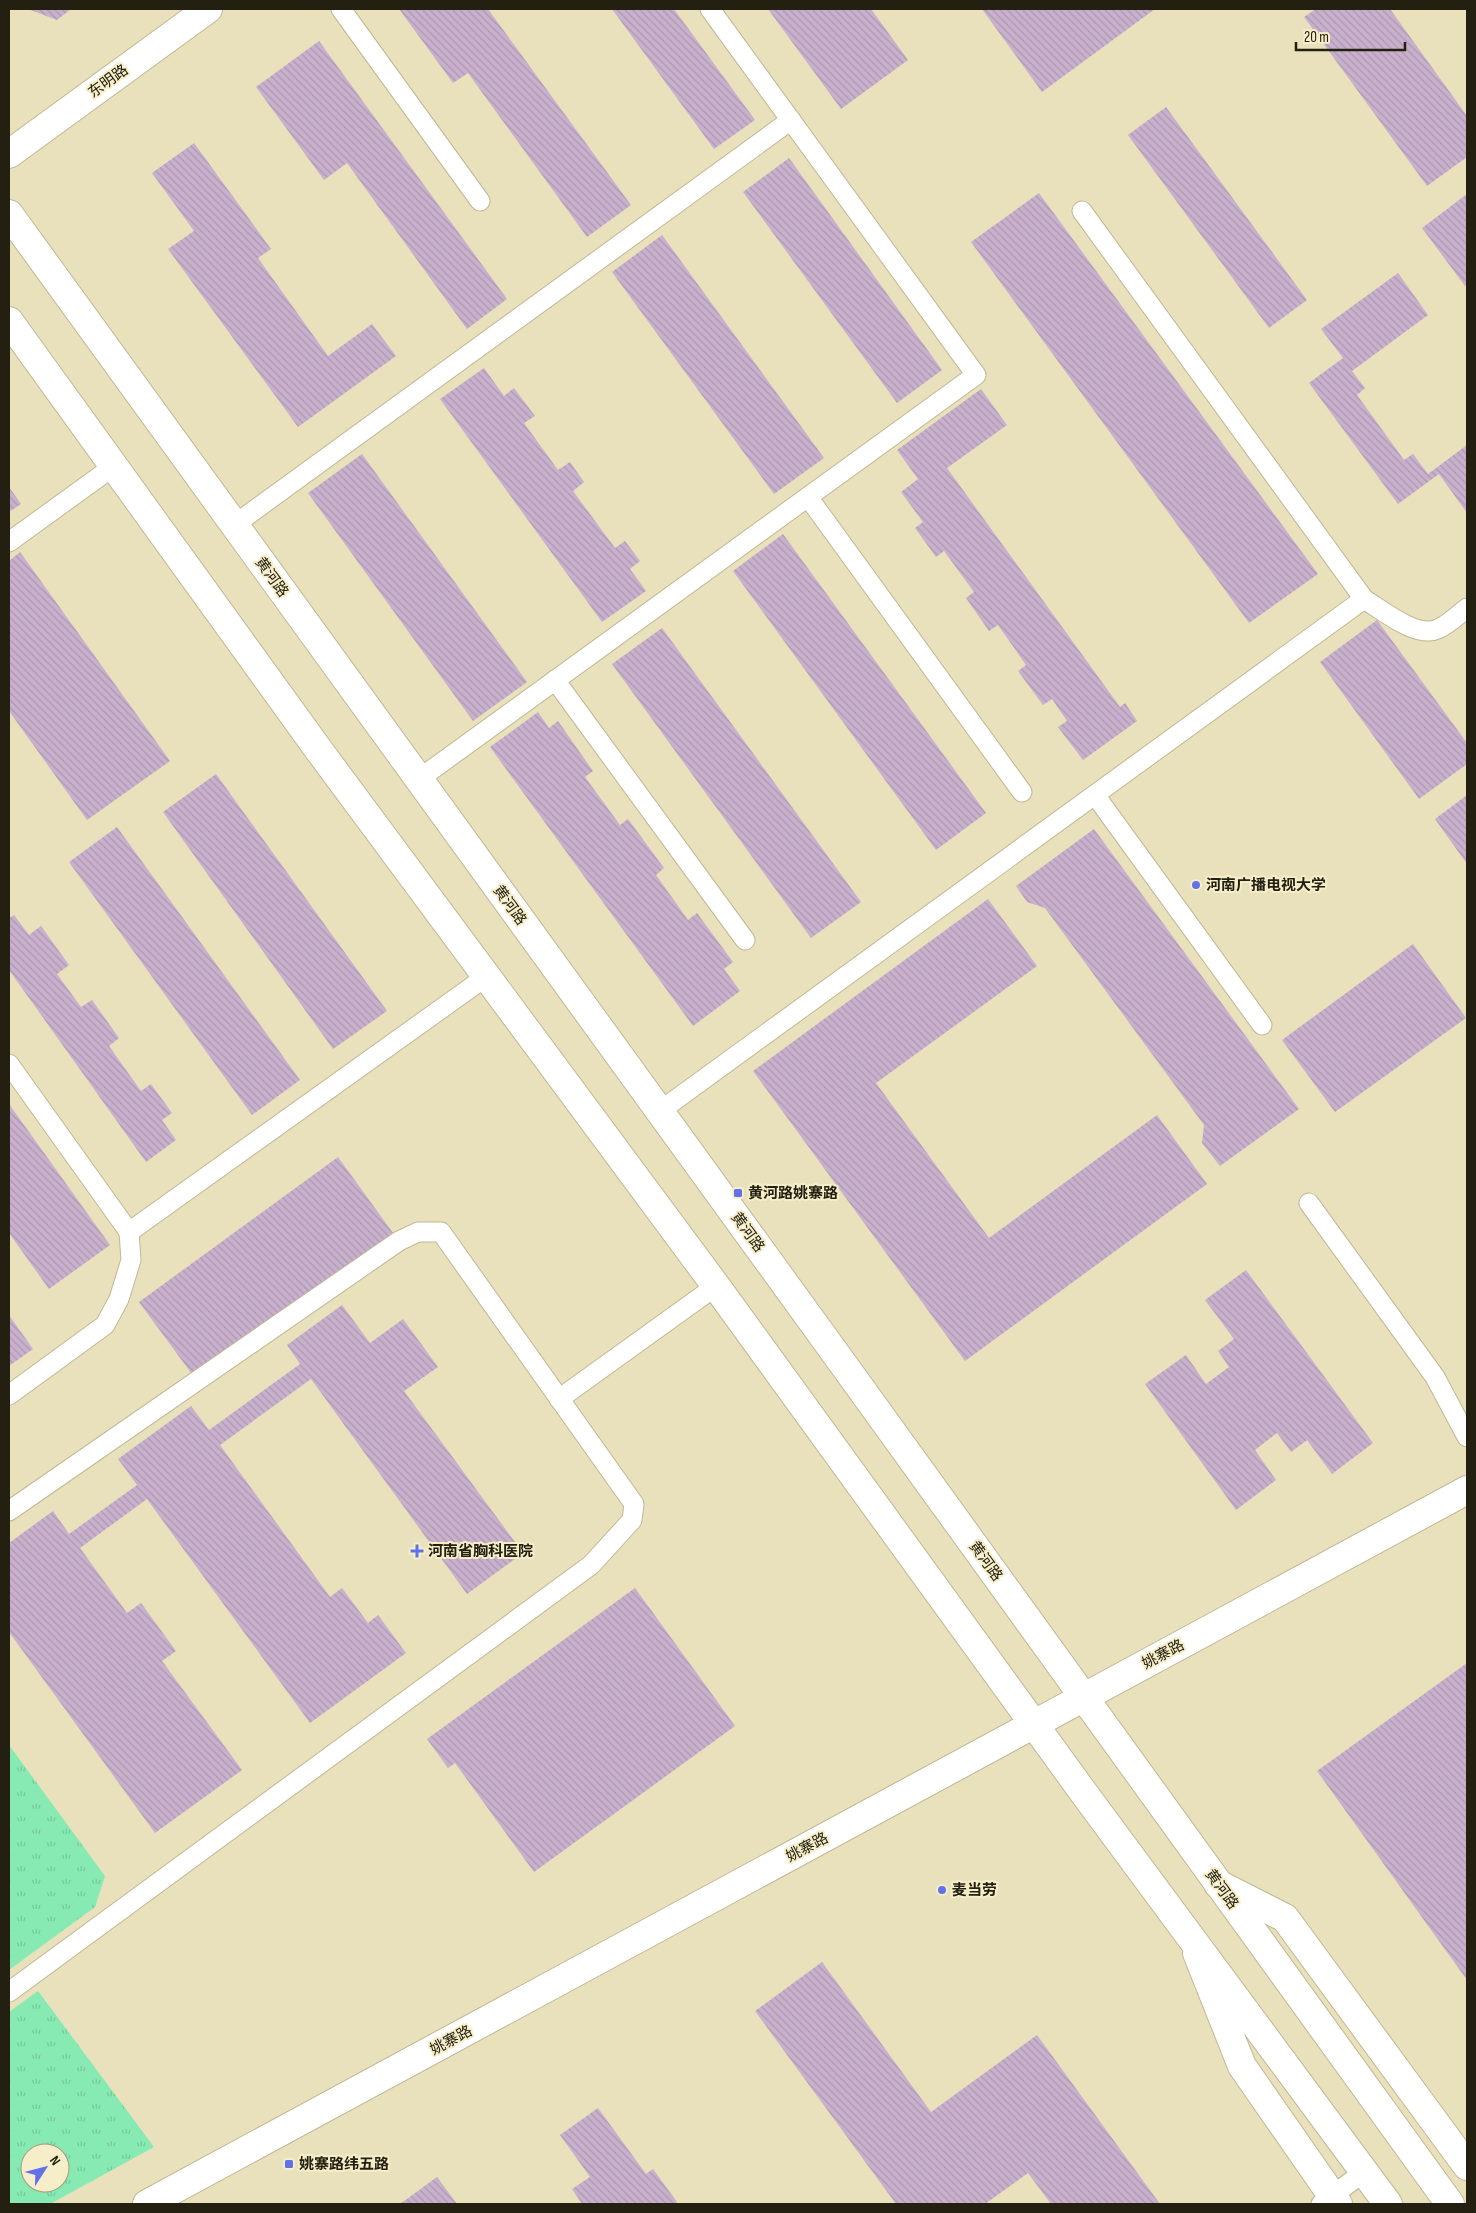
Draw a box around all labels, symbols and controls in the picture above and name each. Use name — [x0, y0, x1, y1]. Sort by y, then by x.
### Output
scale bar — [1296, 20, 1405, 52]
text: 20 m — [1304, 28, 1329, 47]
street label: 东明路 — [85, 60, 132, 102]
street label: 黄河路 — [251, 554, 293, 601]
place label: 河南广播电视大学 — [1206, 876, 1326, 895]
marker: 河南广播电视大学 — [1190, 879, 1202, 891]
street label: 黄河路 — [489, 882, 531, 929]
place label: 黄河路姚寨路 — [748, 1184, 838, 1203]
marker: 黄河路姚寨路 — [732, 1187, 744, 1199]
street label: 黄河路 — [727, 1209, 769, 1256]
street label: 黄河路 — [965, 1538, 1007, 1585]
place label: 河南省胸科医院 — [428, 1542, 533, 1561]
marker: 河南省胸科医院 — [410, 1544, 424, 1558]
street label: 姚寨路 — [1139, 1635, 1188, 1673]
street label: 姚寨路 — [783, 1828, 832, 1866]
street label: 黄河路 — [1201, 1866, 1243, 1913]
place label: 麦当劳 — [952, 1881, 997, 1900]
marker: 麦当劳 — [936, 1884, 948, 1896]
street label: 姚寨路 — [427, 2021, 476, 2059]
north arrow — [20, 2143, 70, 2193]
text: N — [46, 2153, 64, 2169]
place label: 姚寨路纬五路 — [299, 2155, 389, 2174]
marker: 姚寨路纬五路 — [283, 2158, 295, 2170]

